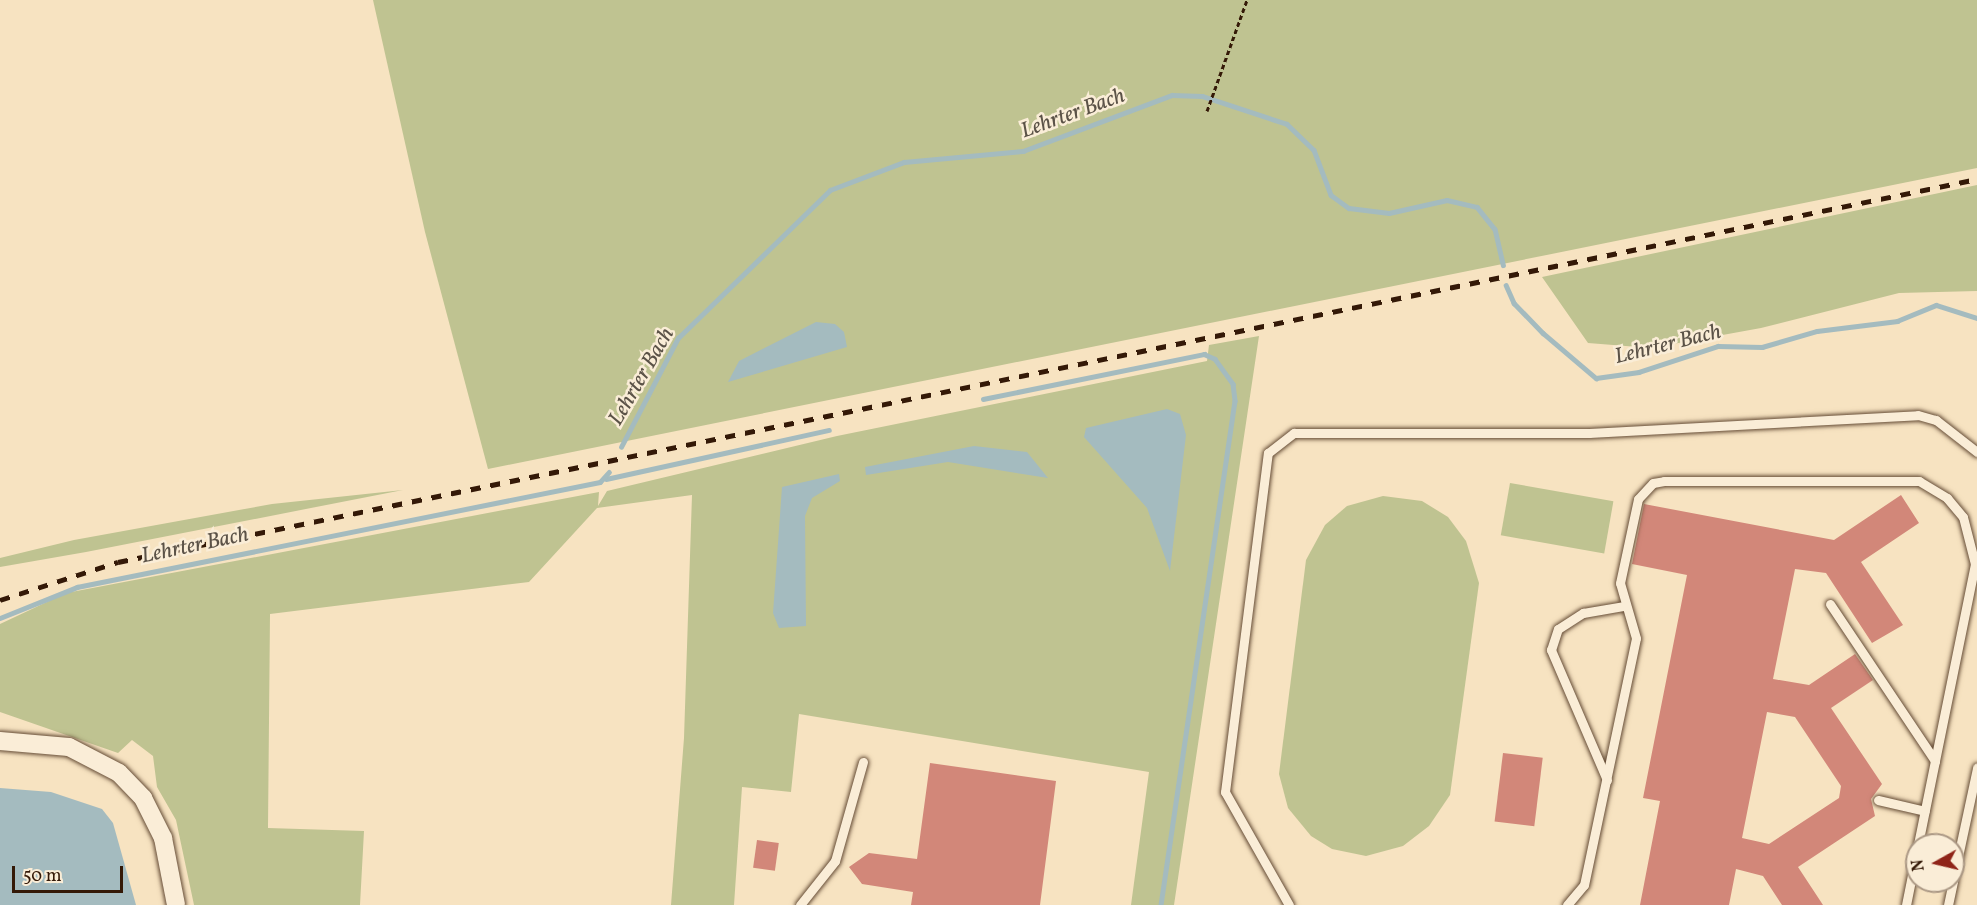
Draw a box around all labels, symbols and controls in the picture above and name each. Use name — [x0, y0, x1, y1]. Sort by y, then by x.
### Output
water label: Lehrter Bach — [1017, 83, 1129, 145]
water label: Lehrter Bach — [1612, 319, 1724, 371]
water label: Lehrter Bach — [603, 323, 681, 431]
water label: Lehrter Bach — [139, 522, 251, 570]
north arrow — [1905, 833, 1965, 893]
scale bar — [15, 854, 126, 892]
text: N — [1907, 858, 1931, 873]
text: 50 m — [23, 864, 62, 889]

